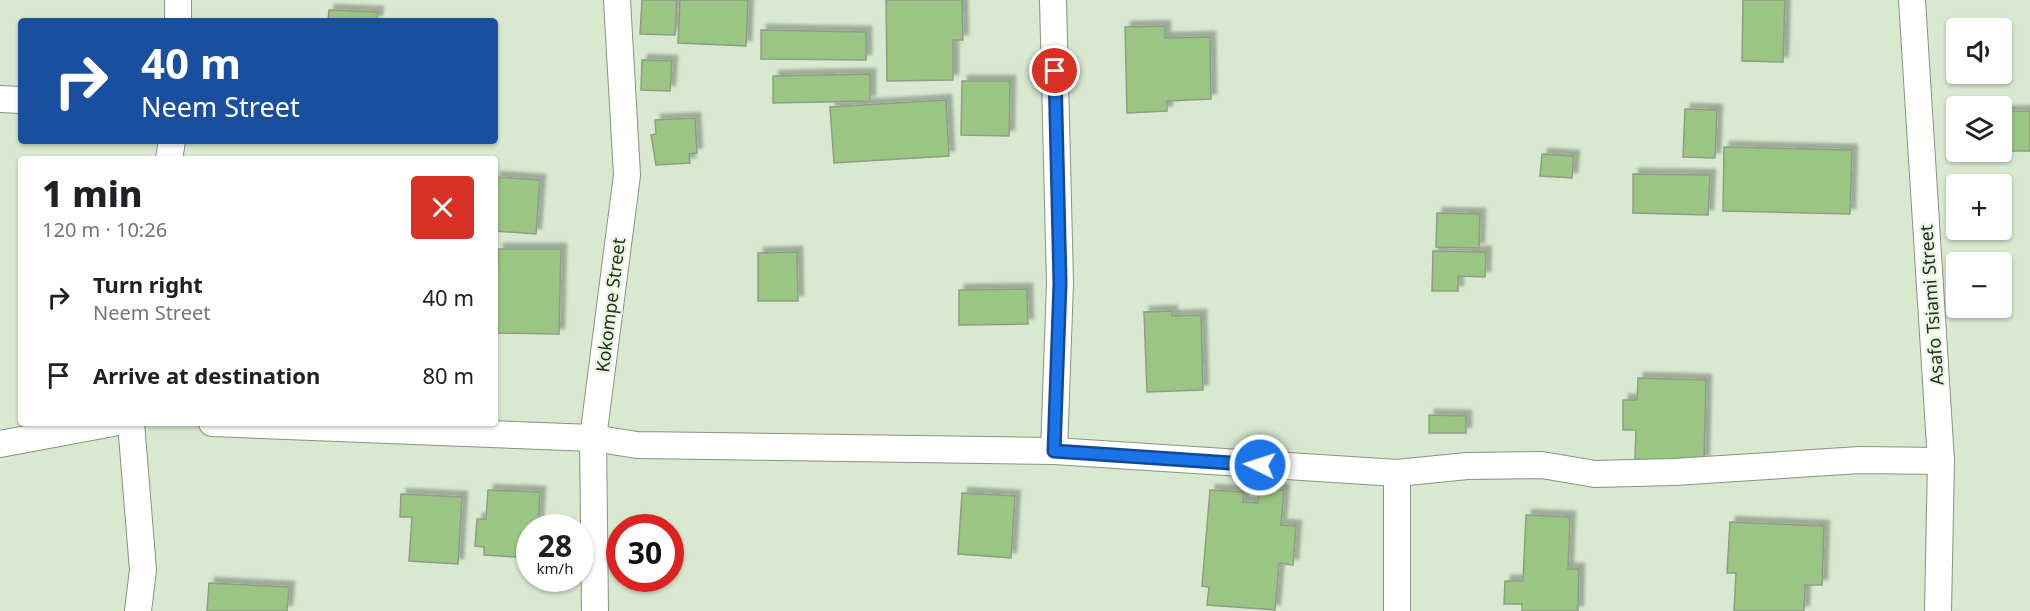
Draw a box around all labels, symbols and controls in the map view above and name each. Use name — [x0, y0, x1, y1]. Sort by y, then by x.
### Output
map controls — [1946, 18, 2012, 318]
button: sound — [1946, 18, 2012, 84]
text: 40 m — [141, 34, 241, 91]
icon: right — [42, 42, 120, 120]
pin — [1029, 45, 1080, 96]
icon: arrive — [1038, 54, 1071, 87]
text: Neem Street — [141, 88, 300, 125]
button: layers — [1946, 96, 2012, 162]
text: 1 min — [42, 169, 143, 218]
button: + — [1946, 174, 2012, 240]
button: close — [411, 176, 474, 239]
text: 120 m · 10:26 — [42, 216, 167, 243]
street label: Asafo Tsiami Street — [1913, 224, 1949, 386]
street label: Kokompe Street — [590, 236, 630, 374]
button: − — [1946, 252, 2012, 318]
text: Turn right — [93, 269, 203, 299]
icon: right — [42, 281, 75, 314]
text: 40 m — [423, 282, 474, 312]
text: Neem Street — [93, 299, 211, 326]
icon: arrive — [42, 359, 75, 392]
text: Arrive at destination — [93, 360, 320, 390]
text: 80 m — [423, 360, 474, 390]
position arrow — [1228, 433, 1292, 497]
speed limit sign: 30 — [606, 514, 684, 592]
text: 28 — [538, 525, 572, 566]
text: km/h — [537, 558, 573, 578]

